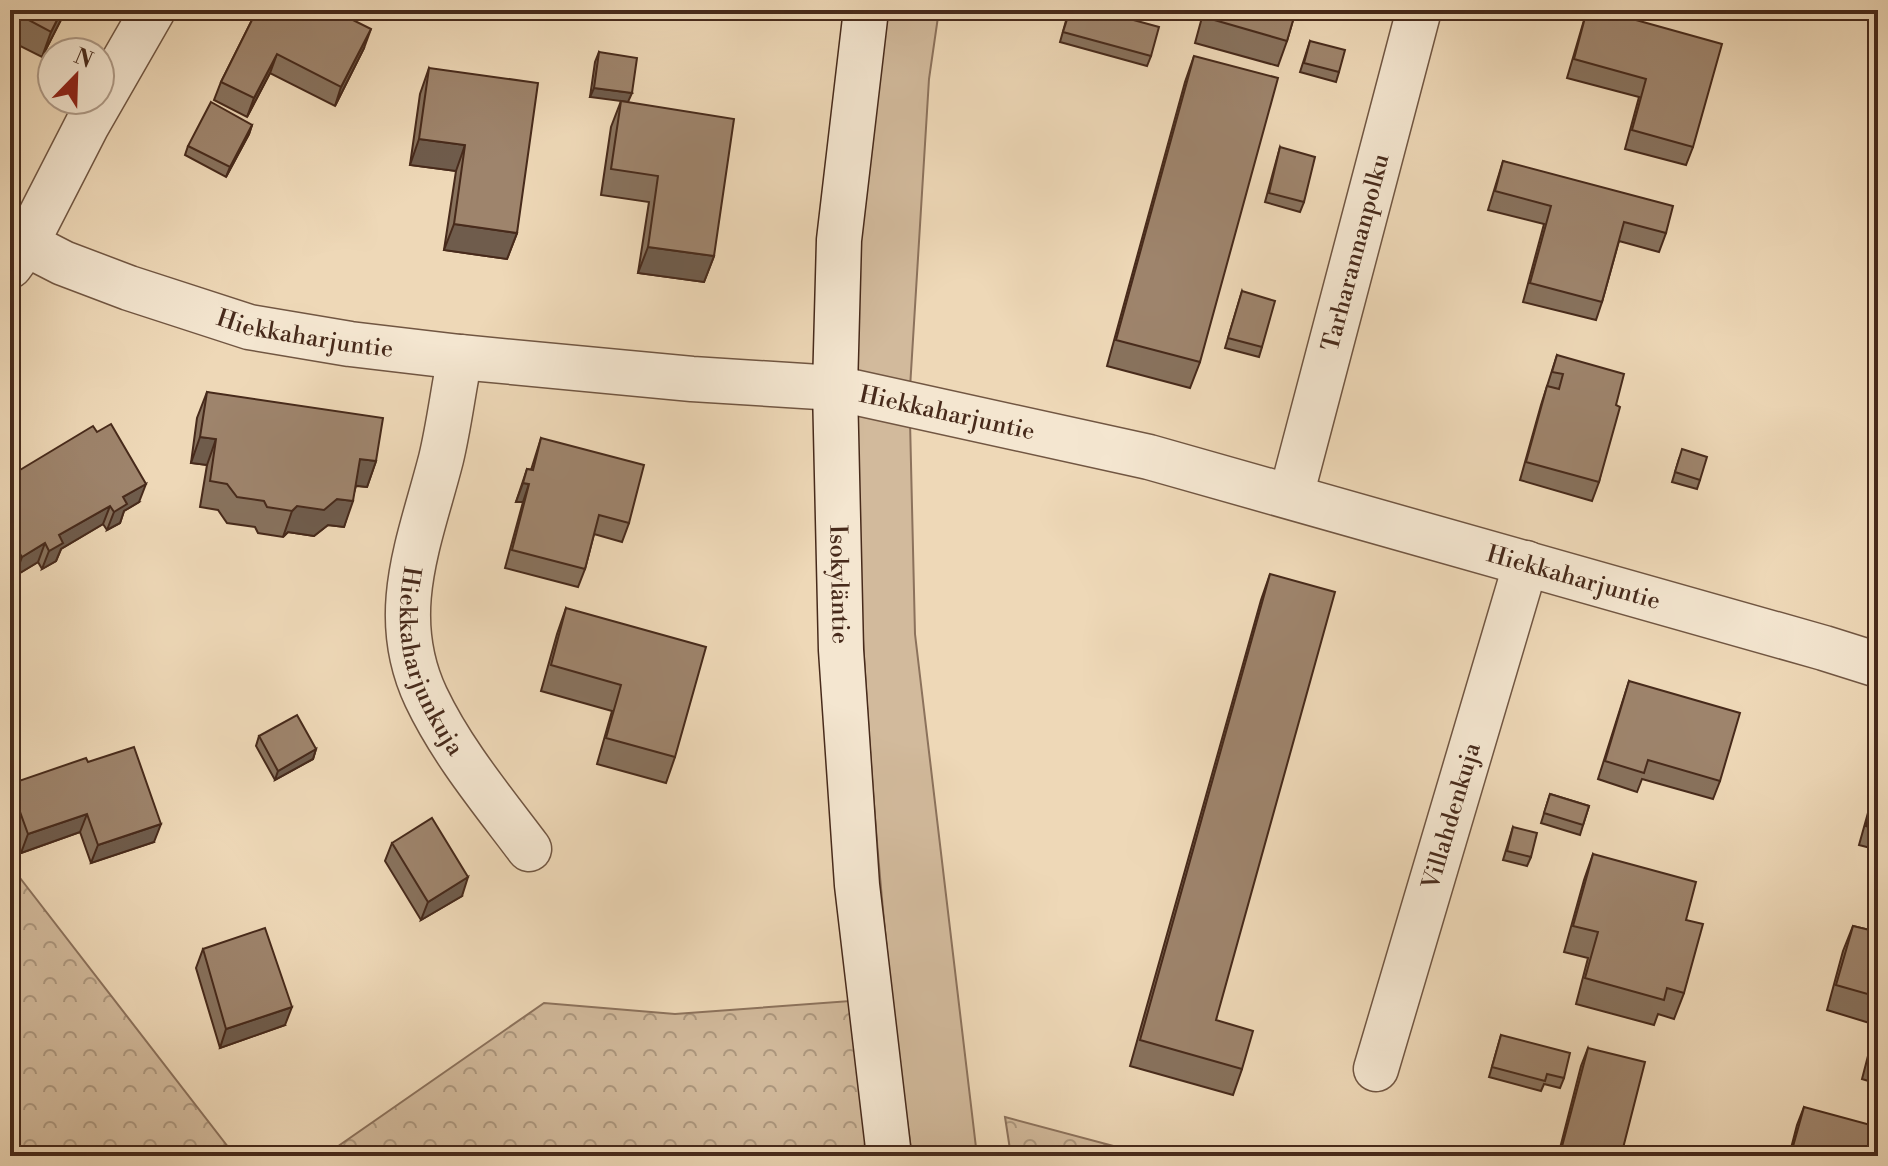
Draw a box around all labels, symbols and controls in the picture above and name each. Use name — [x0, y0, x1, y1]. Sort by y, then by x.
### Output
north arrow — [36, 36, 116, 116]
text: N — [70, 43, 97, 75]
street label: Tarharannanpolku — [1316, 150, 1397, 355]
street label: Hiekkaharjuntie — [212, 303, 395, 365]
street label: Hiekkaharjuntie — [856, 380, 1038, 447]
street label: Isokyläntie — [822, 524, 855, 644]
street label: Hiekkaharjuntie — [1483, 539, 1664, 617]
street label: Hiekkaharjunkuja — [392, 564, 470, 762]
street label: Villahdenkuja — [1416, 738, 1488, 894]

